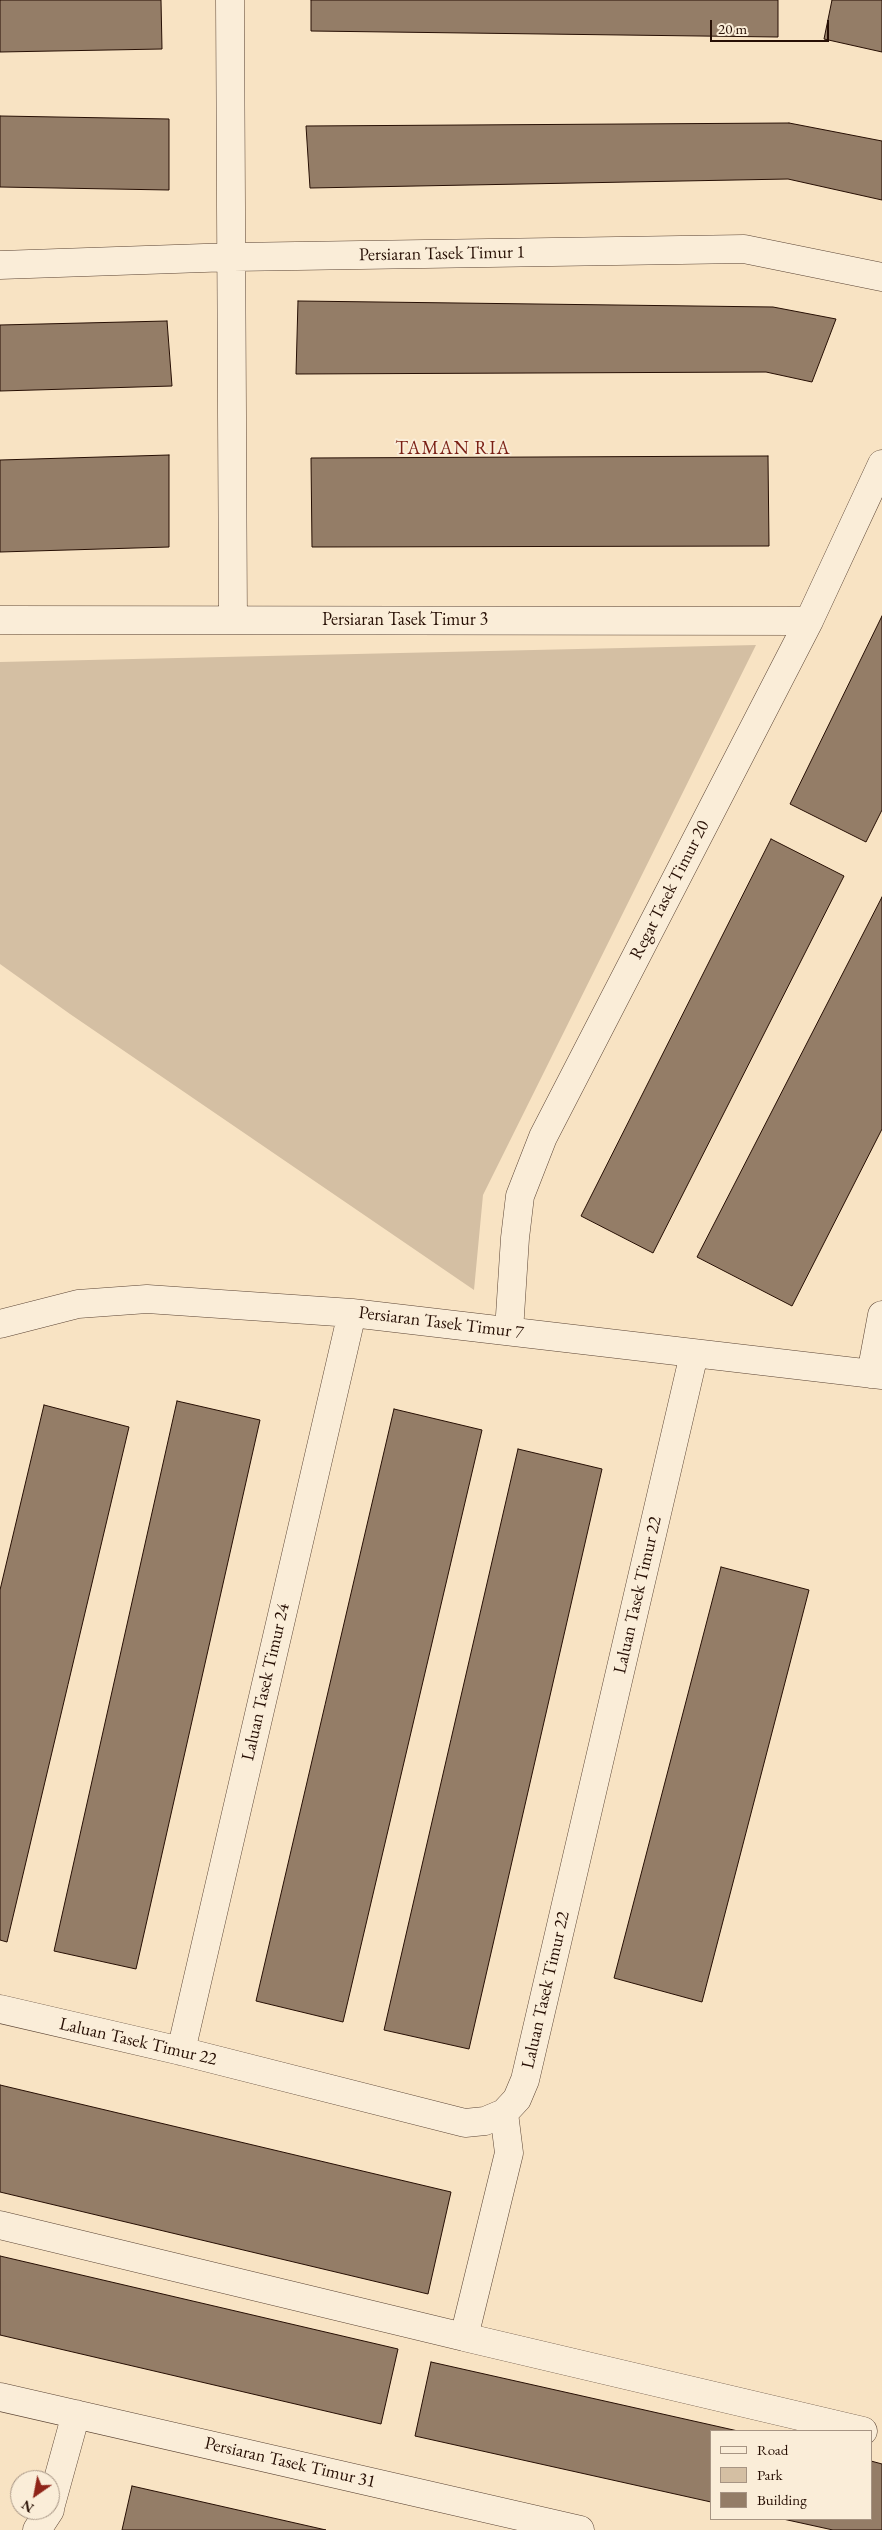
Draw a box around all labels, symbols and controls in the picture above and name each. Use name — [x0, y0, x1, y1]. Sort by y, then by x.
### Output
scale bar — [712, 10, 831, 42]
text: 20 m — [718, 19, 747, 38]
street label: Persiaran Tasek Timur 1 — [359, 242, 525, 266]
district label: TAMAN RIA — [394, 438, 512, 460]
street label: Persiaran Tasek Timur 3 — [322, 609, 488, 631]
street label: Regat Tasek Timur 20 — [626, 817, 714, 963]
street label: Persiaran Tasek Timur 7 — [357, 1302, 525, 1344]
street label: Laluan Tasek Timur 22 — [609, 1514, 667, 1676]
street label: Laluan Tasek Timur 24 — [237, 1601, 295, 1763]
street label: Laluan Tasek Timur 22 — [517, 1909, 575, 2071]
street label: Laluan Tasek Timur 22 — [57, 2013, 219, 2071]
legend — [710, 2430, 872, 2520]
street label: Persiaran Tasek Timur 31 — [202, 2433, 378, 2493]
text: Road — [757, 2440, 788, 2459]
text: Park — [757, 2465, 783, 2484]
north arrow — [10, 2470, 60, 2520]
text: Building — [757, 2490, 807, 2509]
text: N — [18, 2496, 37, 2517]

